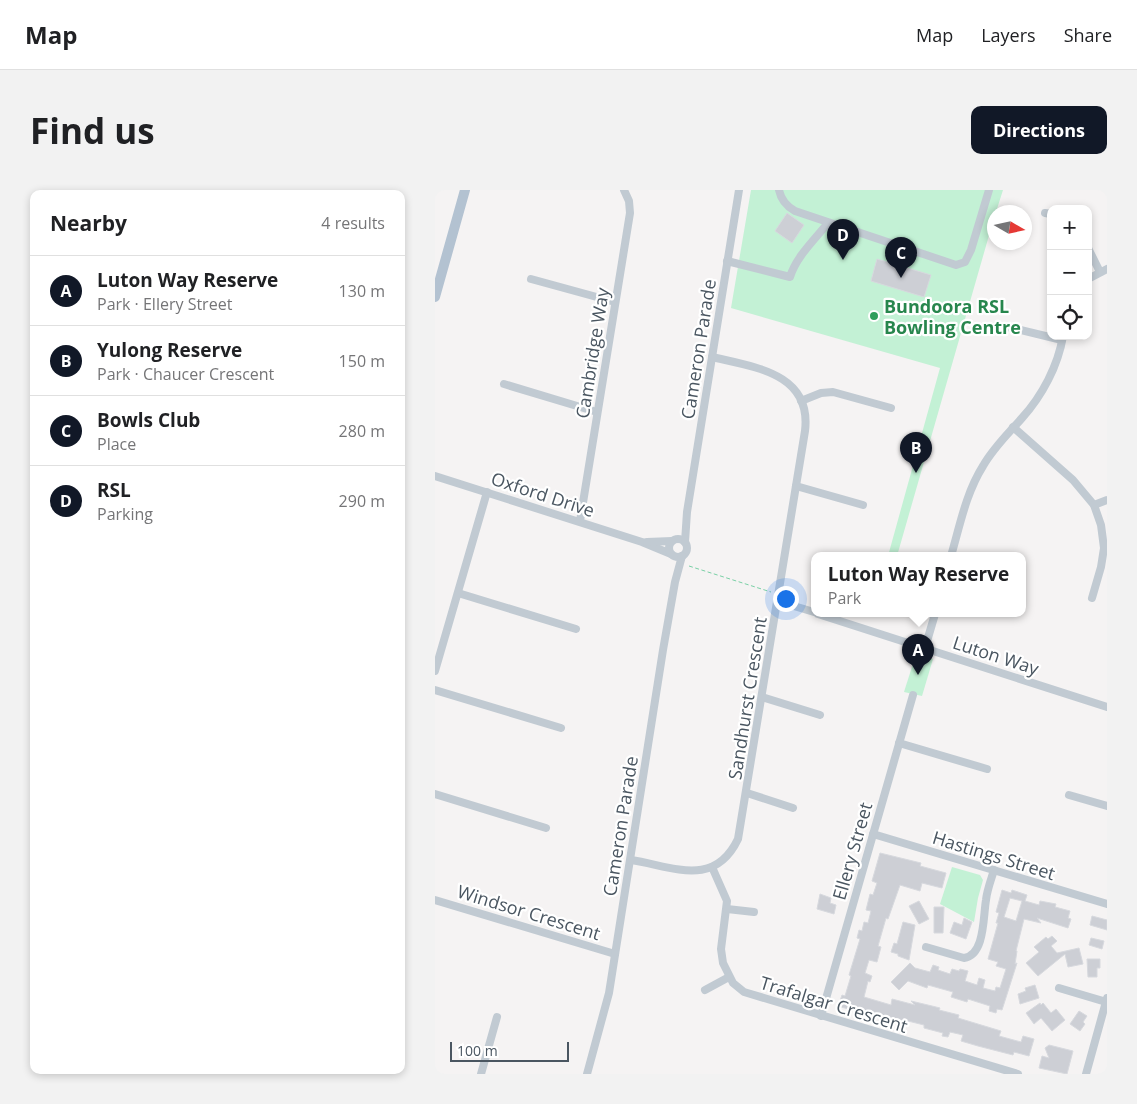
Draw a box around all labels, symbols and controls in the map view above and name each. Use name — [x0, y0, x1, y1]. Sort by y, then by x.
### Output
text: Map — [25, 18, 77, 51]
text: Map — [916, 23, 953, 47]
text: Layers — [981, 23, 1036, 47]
text: Share — [1064, 23, 1112, 47]
button: Directions — [971, 106, 1107, 154]
text: Find us — [30, 107, 155, 154]
north arrow — [987, 205, 1032, 250]
map controls — [1047, 205, 1092, 340]
button: + — [1047, 205, 1092, 250]
text: Nearby — [50, 209, 127, 237]
text: 4 results — [321, 212, 385, 234]
pin: D — [827, 219, 859, 260]
pin: C — [885, 237, 917, 278]
button: − — [1047, 250, 1092, 295]
text: Luton Way Reserve — [97, 267, 278, 293]
street label: Cameron Parade — [675, 277, 721, 421]
text: A — [60, 280, 72, 302]
text: 130 m — [339, 280, 385, 302]
street label: Cambridge Way — [570, 285, 614, 420]
text: Park · Ellery Street — [97, 293, 232, 315]
place label: Bundoora RSL Bowling Centre — [884, 294, 1021, 339]
button: locate — [1047, 295, 1092, 340]
marker: Bundoora RSL Bowling Centre — [868, 310, 880, 322]
text: Yulong Reserve — [97, 337, 242, 363]
text: B — [61, 350, 71, 372]
text: 150 m — [339, 350, 385, 372]
text: Park · Chaucer Crescent — [97, 363, 274, 385]
text: Bowls Club — [97, 407, 200, 433]
text: C — [61, 420, 71, 442]
text: 280 m — [339, 420, 385, 442]
pin: B — [900, 432, 932, 473]
text: Place — [97, 433, 136, 455]
street label: Oxford Drive — [488, 466, 598, 522]
text: RSL — [97, 477, 131, 503]
text: D — [60, 490, 72, 512]
text: 290 m — [339, 490, 385, 512]
text: Parking — [97, 503, 153, 525]
popup — [811, 552, 1026, 617]
text: Luton Way Reserve — [828, 561, 1009, 587]
your location — [773, 586, 799, 612]
text: Park — [828, 587, 861, 609]
street label: Sandhurst Crescent — [722, 615, 772, 781]
street label: Luton Way — [950, 630, 1043, 680]
pin: A — [902, 634, 934, 675]
street label: Cameron Parade — [597, 754, 643, 898]
street label: Ellery Street — [827, 799, 877, 903]
street label: Hastings Street — [930, 825, 1058, 885]
street label: Windsor Crescent — [455, 879, 603, 945]
street label: Trafalgar Crescent — [757, 970, 911, 1038]
scale bar — [450, 1039, 569, 1062]
text: 100 m — [457, 1041, 498, 1060]

